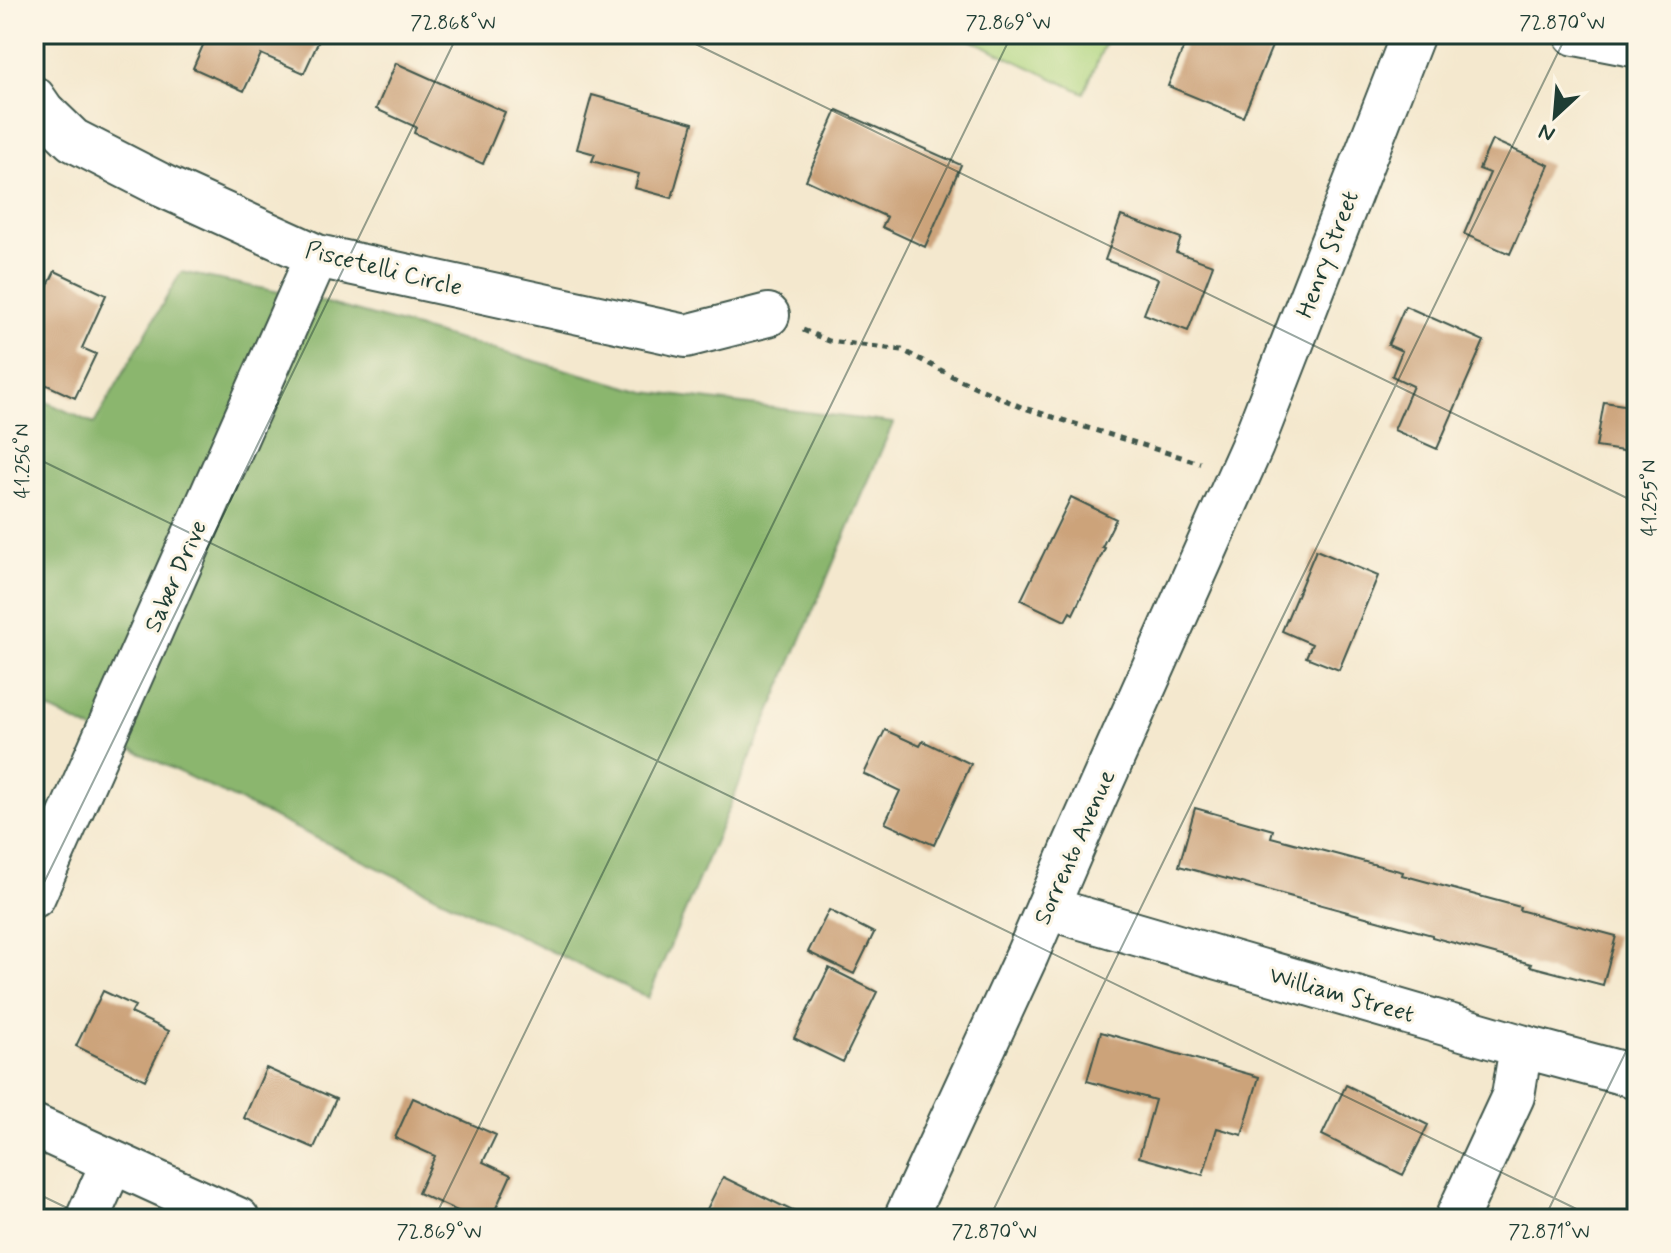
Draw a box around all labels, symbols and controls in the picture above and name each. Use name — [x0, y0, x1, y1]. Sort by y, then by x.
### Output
text: 72.868°W — [410, 10, 496, 37]
text: 72.869°W — [965, 10, 1051, 37]
text: 72.870°W — [1519, 10, 1605, 37]
north arrow — [1515, 76, 1595, 156]
text: N — [1534, 116, 1560, 148]
street label: Henry Street — [1290, 186, 1367, 323]
street label: Piscetelli Circle — [302, 235, 465, 304]
text: 41.256°N — [10, 424, 37, 498]
text: 41.255°N — [1637, 460, 1664, 536]
street label: Saber Drive — [138, 516, 215, 638]
street label: Sorrento Avenue — [1027, 765, 1123, 930]
street label: William Street — [1265, 960, 1418, 1031]
text: 72.869°W — [396, 1219, 482, 1246]
text: 72.870°W — [951, 1219, 1037, 1246]
text: 72.871°W — [1508, 1219, 1590, 1246]

